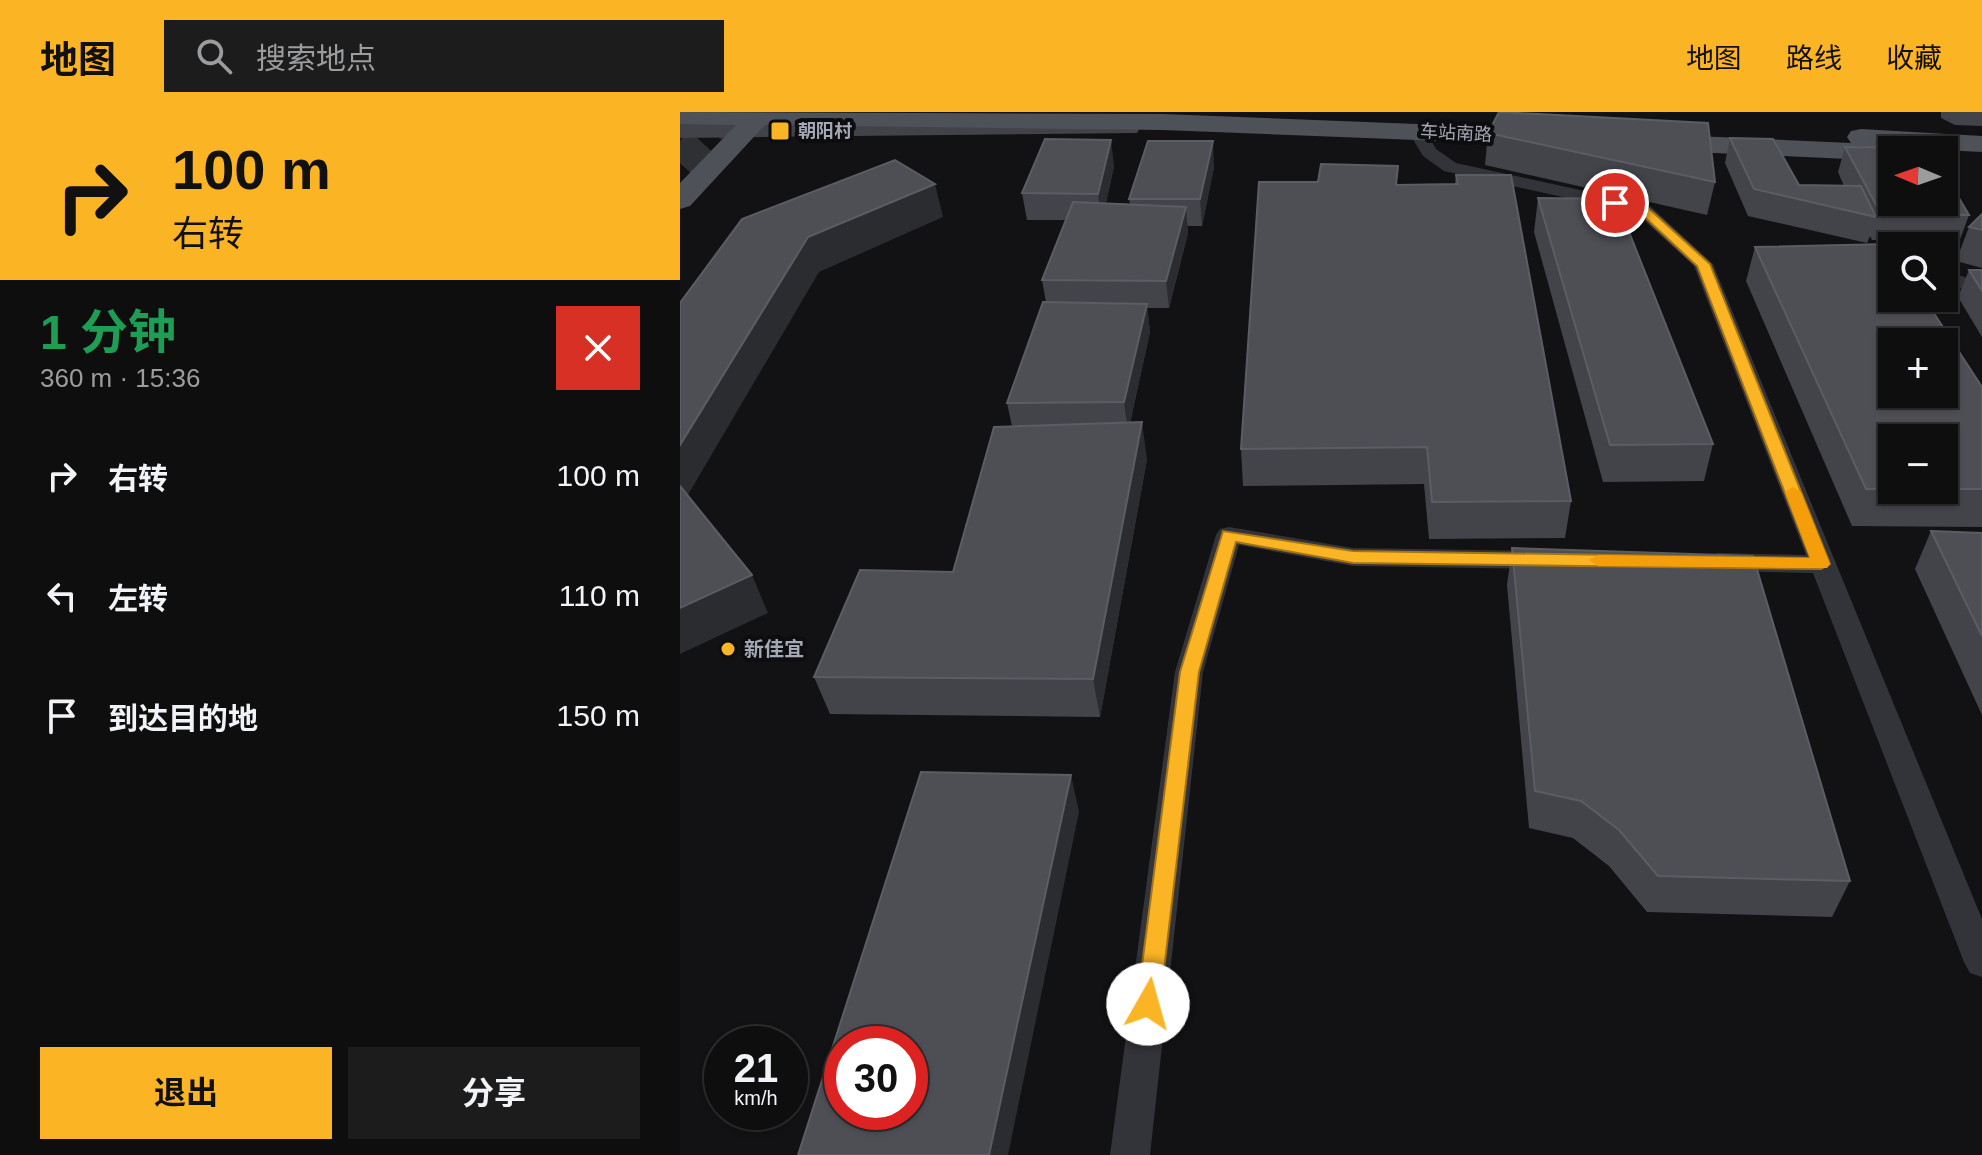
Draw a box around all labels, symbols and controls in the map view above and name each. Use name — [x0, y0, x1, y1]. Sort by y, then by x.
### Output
search box — [164, 20, 724, 92]
icon: search — [192, 34, 236, 78]
text: 地图 — [40, 39, 116, 81]
text: 搜索地点 — [256, 42, 376, 75]
text: 地图 — [1686, 43, 1742, 74]
text: 路线 — [1786, 43, 1842, 74]
text: 收藏 — [1886, 43, 1942, 74]
marker: 朝阳村 — [769, 120, 791, 142]
place label: 朝阳村 — [798, 121, 852, 141]
street label: 车站南路 — [1420, 121, 1492, 145]
north arrow — [1878, 136, 1958, 216]
map controls — [1878, 136, 1958, 504]
text: 100 m — [172, 138, 331, 201]
icon: right — [40, 144, 144, 248]
pin — [1581, 169, 1649, 237]
icon: arrive — [1593, 181, 1637, 225]
text: 右转 — [172, 213, 244, 254]
button: search — [1878, 232, 1958, 312]
text: 1 分钟 — [40, 306, 176, 359]
button: close — [556, 306, 640, 390]
button: + — [1878, 328, 1958, 408]
text: 360 m · 15:36 — [40, 363, 200, 393]
button: − — [1878, 424, 1958, 504]
icon: right — [40, 454, 84, 498]
text: 100 m — [557, 459, 640, 492]
text: 右转 — [108, 462, 168, 495]
icon: left — [40, 574, 84, 618]
text: 110 m — [559, 579, 640, 612]
text: 左转 — [108, 582, 168, 615]
place label: 新佳宜 — [744, 638, 804, 660]
marker: 新佳宜 — [719, 640, 737, 658]
icon: arrive — [40, 694, 84, 738]
text: 150 m — [557, 699, 640, 732]
text: 到达目的地 — [108, 702, 258, 735]
position arrow — [1106, 962, 1190, 1046]
speed limit sign: 30 — [824, 1026, 928, 1130]
text: 21 — [734, 1046, 778, 1090]
button: 退出 — [40, 1047, 332, 1139]
button: 分享 — [348, 1047, 640, 1139]
text: km/h — [734, 1087, 778, 1109]

